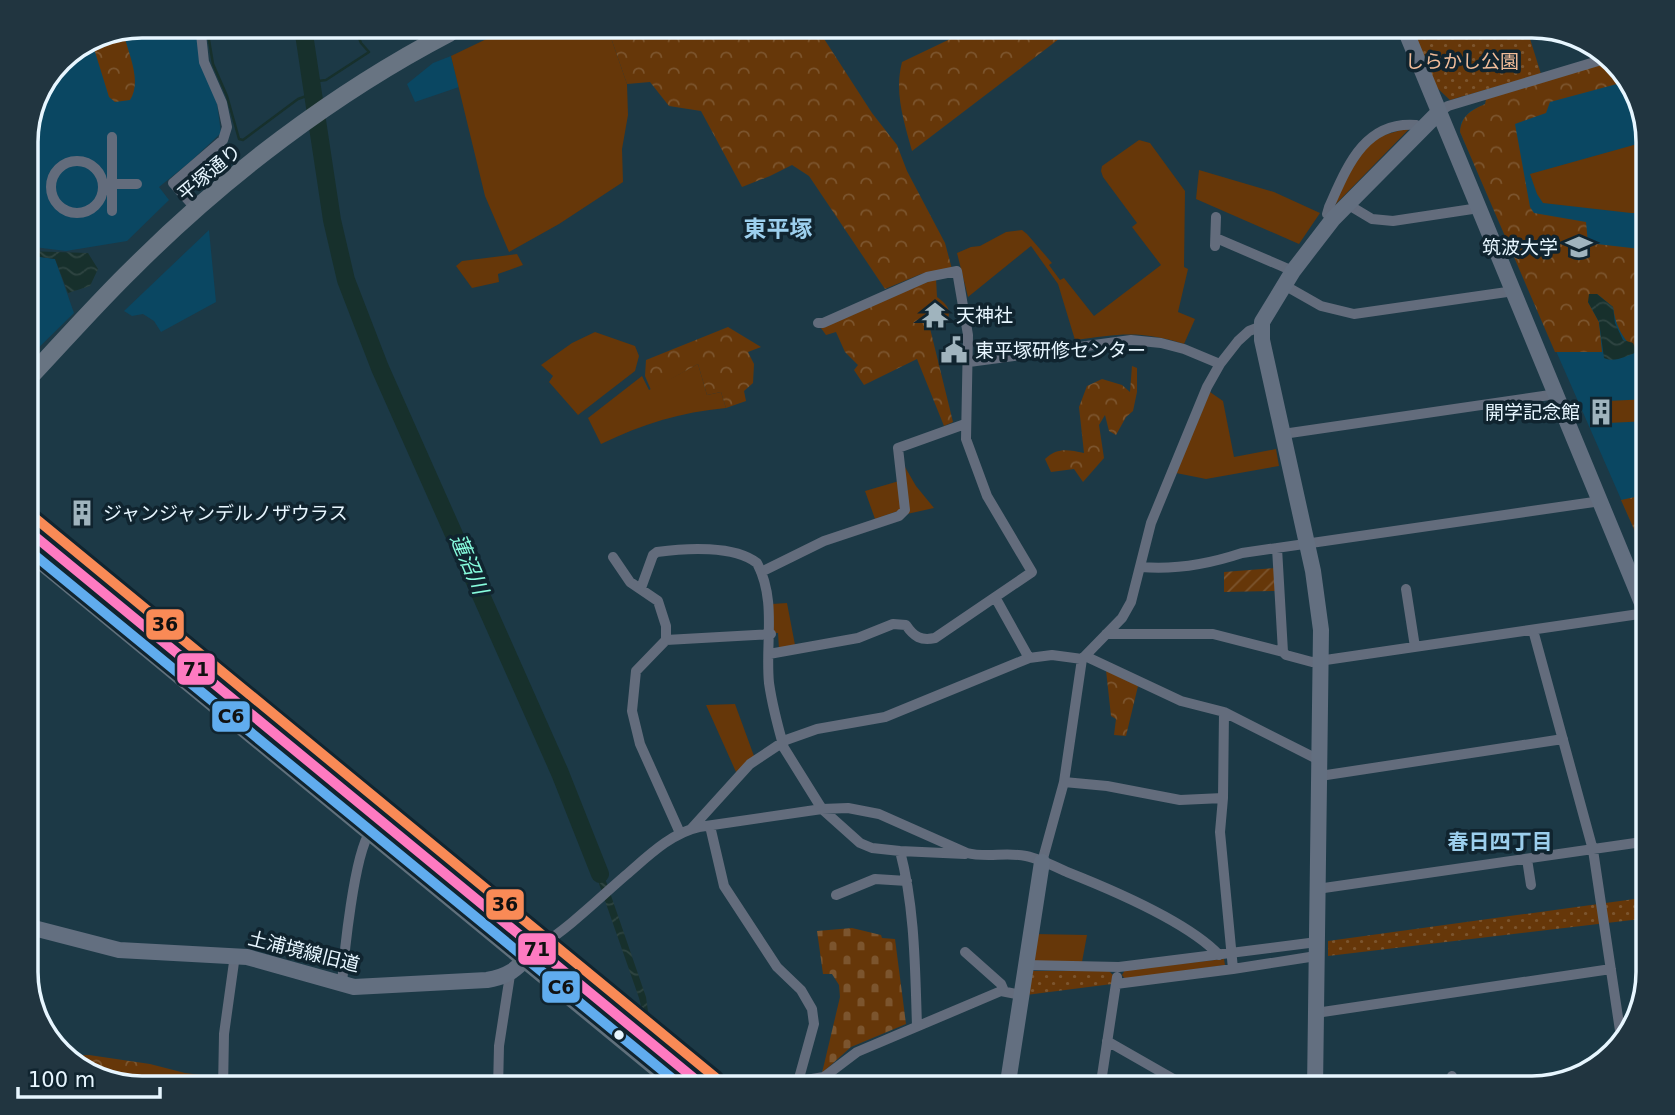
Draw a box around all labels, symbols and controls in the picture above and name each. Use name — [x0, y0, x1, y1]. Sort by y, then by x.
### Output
park label: しらかし公園 — [1405, 50, 1519, 72]
street label: 平塚通り — [173, 139, 245, 205]
district label: 東平塚 — [744, 216, 813, 242]
school or university icon: 筑波大学 — [1564, 232, 1594, 262]
place label: 筑波大学 — [1482, 236, 1558, 258]
temple icon: 天神社 — [920, 300, 950, 330]
place label: 天神社 — [956, 304, 1013, 326]
public building icon: 東平塚研修センター — [939, 335, 969, 365]
place label: 東平塚研修センター — [975, 339, 1146, 361]
building icon: 開学記念館 — [1586, 397, 1616, 427]
place label: 開学記念館 — [1485, 401, 1580, 423]
building icon: ジャンジャンデルノザウラス — [67, 498, 97, 528]
place label: ジャンジャンデルノザウラス — [103, 502, 348, 524]
water label: 蓮沼川 — [446, 530, 493, 600]
line badge: 36 — [145, 608, 185, 641]
text: 36 — [152, 613, 178, 635]
line badge: 71 — [176, 652, 216, 686]
text: 71 — [183, 658, 209, 680]
line badge: C6 — [211, 700, 251, 733]
text: C6 — [217, 705, 245, 727]
district label: 春日四丁目 — [1448, 830, 1553, 854]
line badge: 36 — [485, 888, 525, 921]
text: 36 — [492, 893, 518, 915]
street label: 土浦境線旧道 — [246, 927, 362, 975]
line badge: 71 — [517, 932, 557, 966]
text: 71 — [524, 938, 550, 960]
line badge: C6 — [541, 970, 581, 1004]
text: C6 — [547, 976, 575, 998]
unlabelled marker — [612, 1028, 626, 1042]
scale bar — [18, 1056, 159, 1100]
text: 100 m — [28, 1068, 95, 1092]

